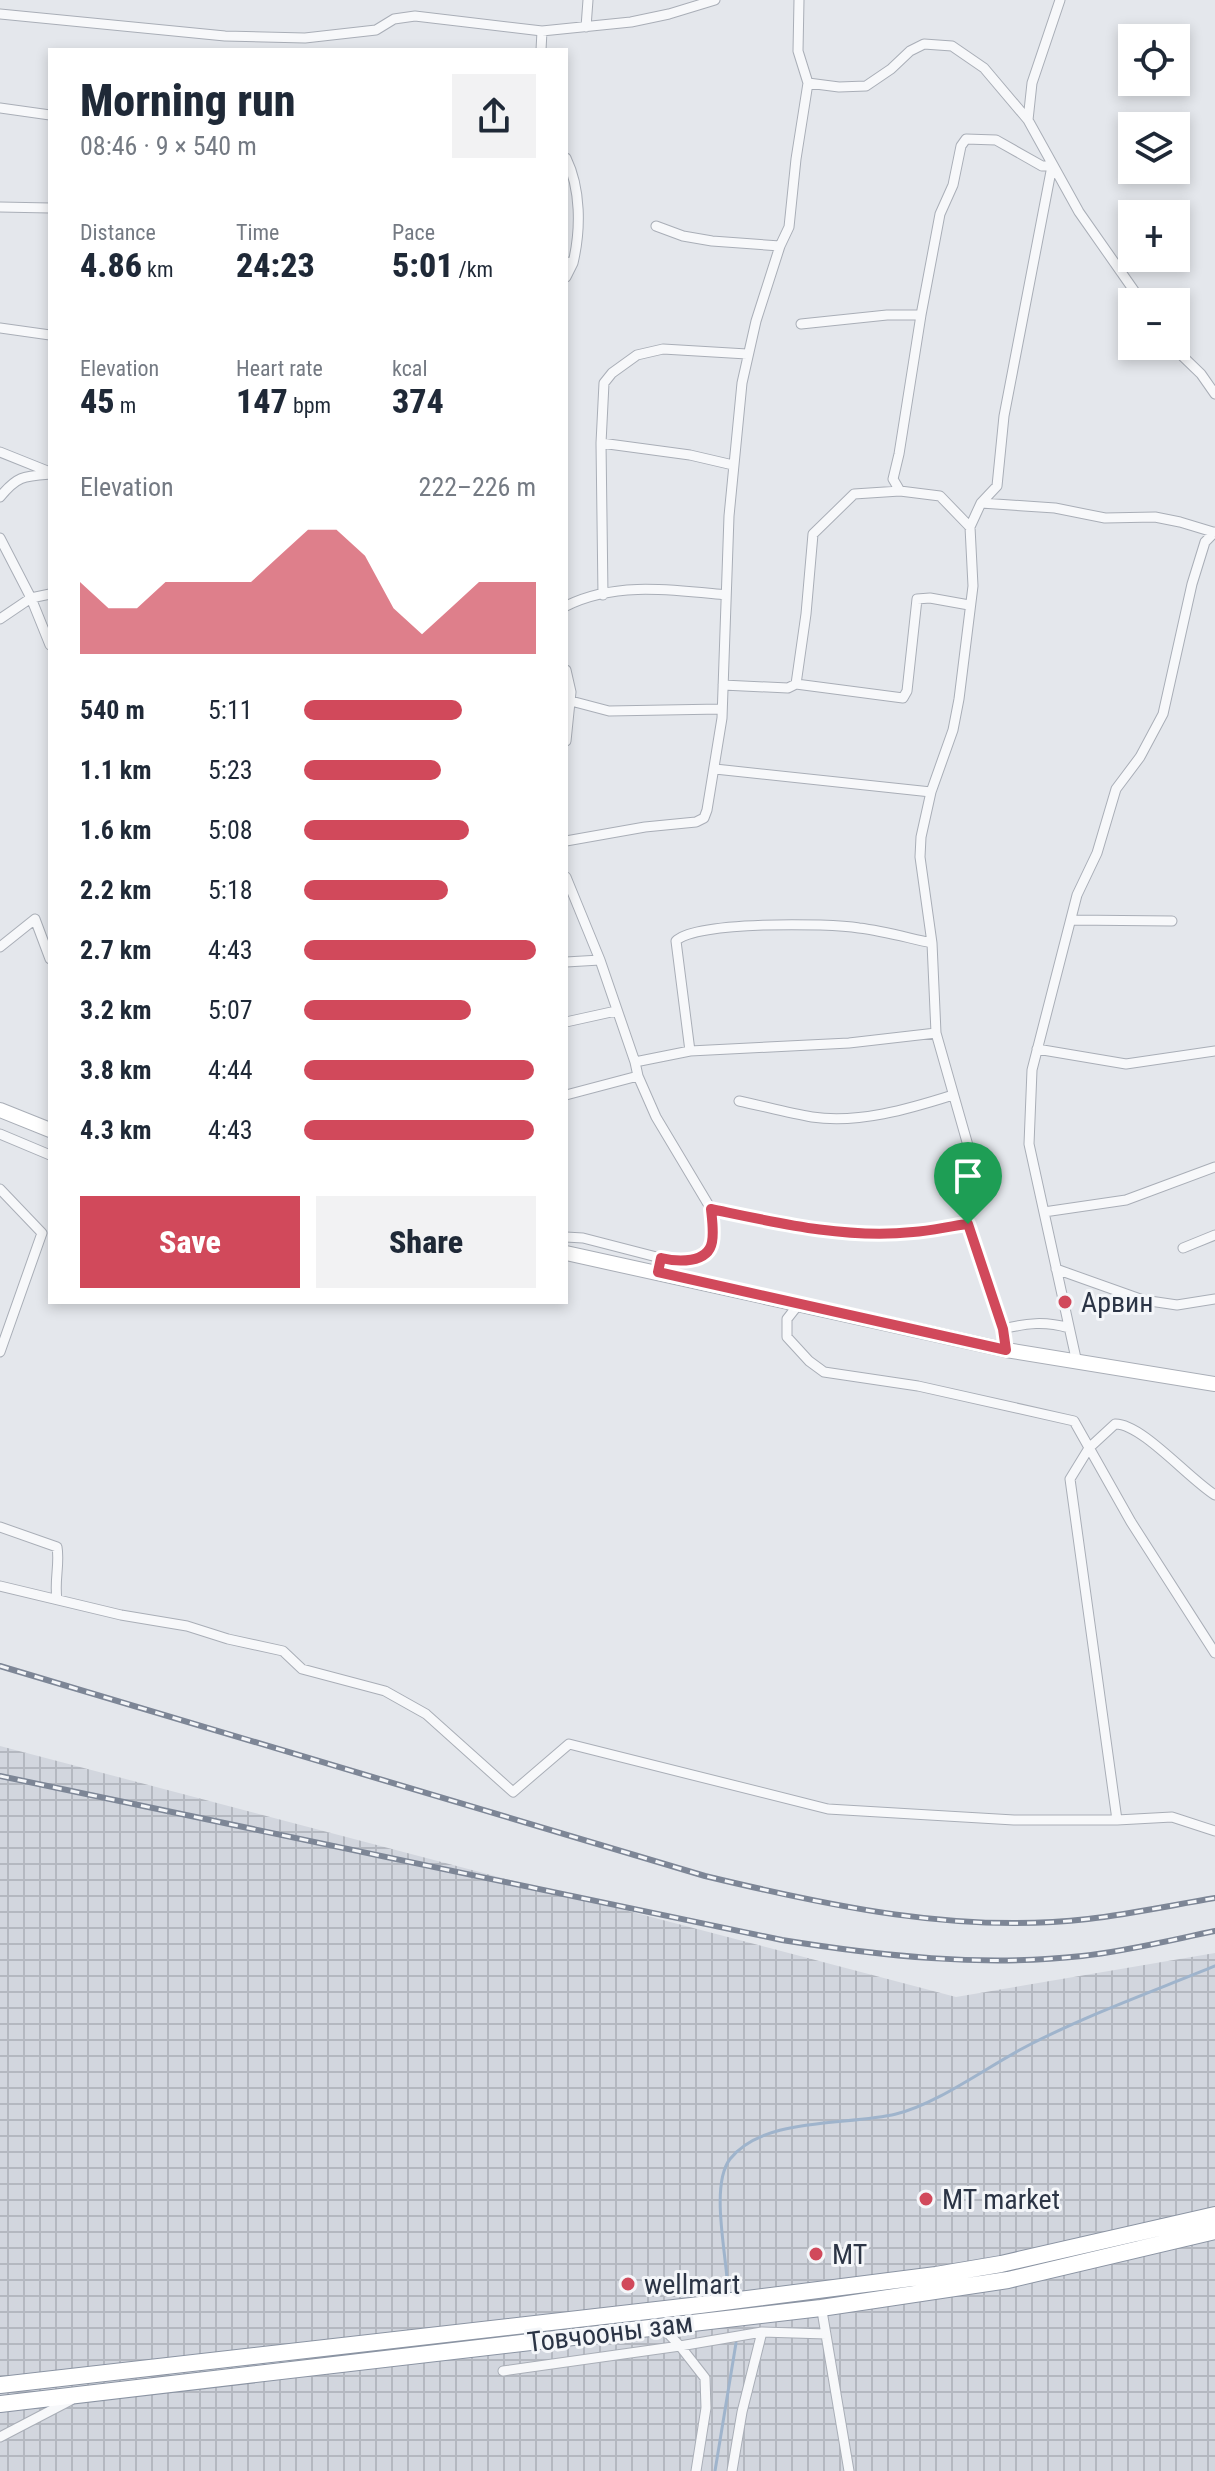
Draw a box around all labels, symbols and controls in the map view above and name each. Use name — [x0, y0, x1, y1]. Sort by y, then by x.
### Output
map controls — [1118, 24, 1190, 360]
button: locate — [1118, 24, 1190, 96]
button: share — [452, 74, 536, 158]
text: Morning run — [80, 75, 296, 127]
button: layers — [1118, 112, 1190, 184]
text: 08:46 · 9 × 540 m — [80, 131, 257, 161]
button: + — [1118, 200, 1190, 272]
text: Distance — [80, 220, 156, 245]
text: Time — [236, 220, 279, 245]
text: Pace — [392, 220, 435, 245]
text: 4.86 — [80, 245, 142, 285]
text: 24:23 — [236, 245, 315, 285]
text: 5:01 — [392, 245, 453, 285]
text: km — [142, 257, 173, 282]
text: /km — [453, 257, 493, 282]
button: − — [1118, 288, 1190, 360]
text: Elevation — [80, 356, 159, 381]
text: Heart rate — [236, 356, 323, 381]
text: kcal — [392, 356, 427, 381]
text: 45 — [80, 381, 115, 421]
text: 147 — [236, 381, 288, 421]
text: 374 — [392, 381, 444, 421]
text: m — [115, 393, 136, 418]
text: bpm — [288, 393, 331, 418]
text: Elevation — [80, 472, 174, 502]
text: 222–226 m — [419, 472, 536, 502]
text: 540 m — [80, 695, 145, 725]
text: 5:11 — [208, 695, 253, 725]
text: 1.1 km — [80, 755, 152, 785]
text: 5:23 — [208, 755, 253, 785]
text: 1.6 km — [80, 815, 152, 845]
text: 5:08 — [208, 815, 253, 845]
text: 2.2 km — [80, 875, 152, 905]
text: 5:18 — [208, 875, 253, 905]
text: 2.7 km — [80, 935, 152, 965]
text: 4:43 — [208, 935, 253, 965]
text: 3.2 km — [80, 995, 152, 1025]
text: 5:07 — [208, 995, 253, 1025]
text: 3.8 km — [80, 1055, 152, 1085]
text: 4:44 — [208, 1055, 253, 1085]
text: 4.3 km — [80, 1115, 152, 1145]
text: 4:43 — [208, 1115, 253, 1145]
pin — [934, 1142, 1002, 1224]
icon: arrive — [946, 1154, 990, 1198]
button: Save — [80, 1196, 300, 1288]
button: Share — [316, 1196, 536, 1288]
place label: Арвин — [1081, 1286, 1154, 1319]
marker: Арвин — [1056, 1293, 1074, 1311]
place label: MT market — [942, 2183, 1060, 2216]
marker: MT market — [917, 2190, 935, 2208]
place label: МТ — [832, 2238, 867, 2271]
marker: МТ — [807, 2245, 825, 2263]
place label: wellmart — [644, 2268, 740, 2301]
marker: wellmart — [619, 2275, 637, 2293]
street label: Товчооны зам — [525, 2306, 695, 2359]

